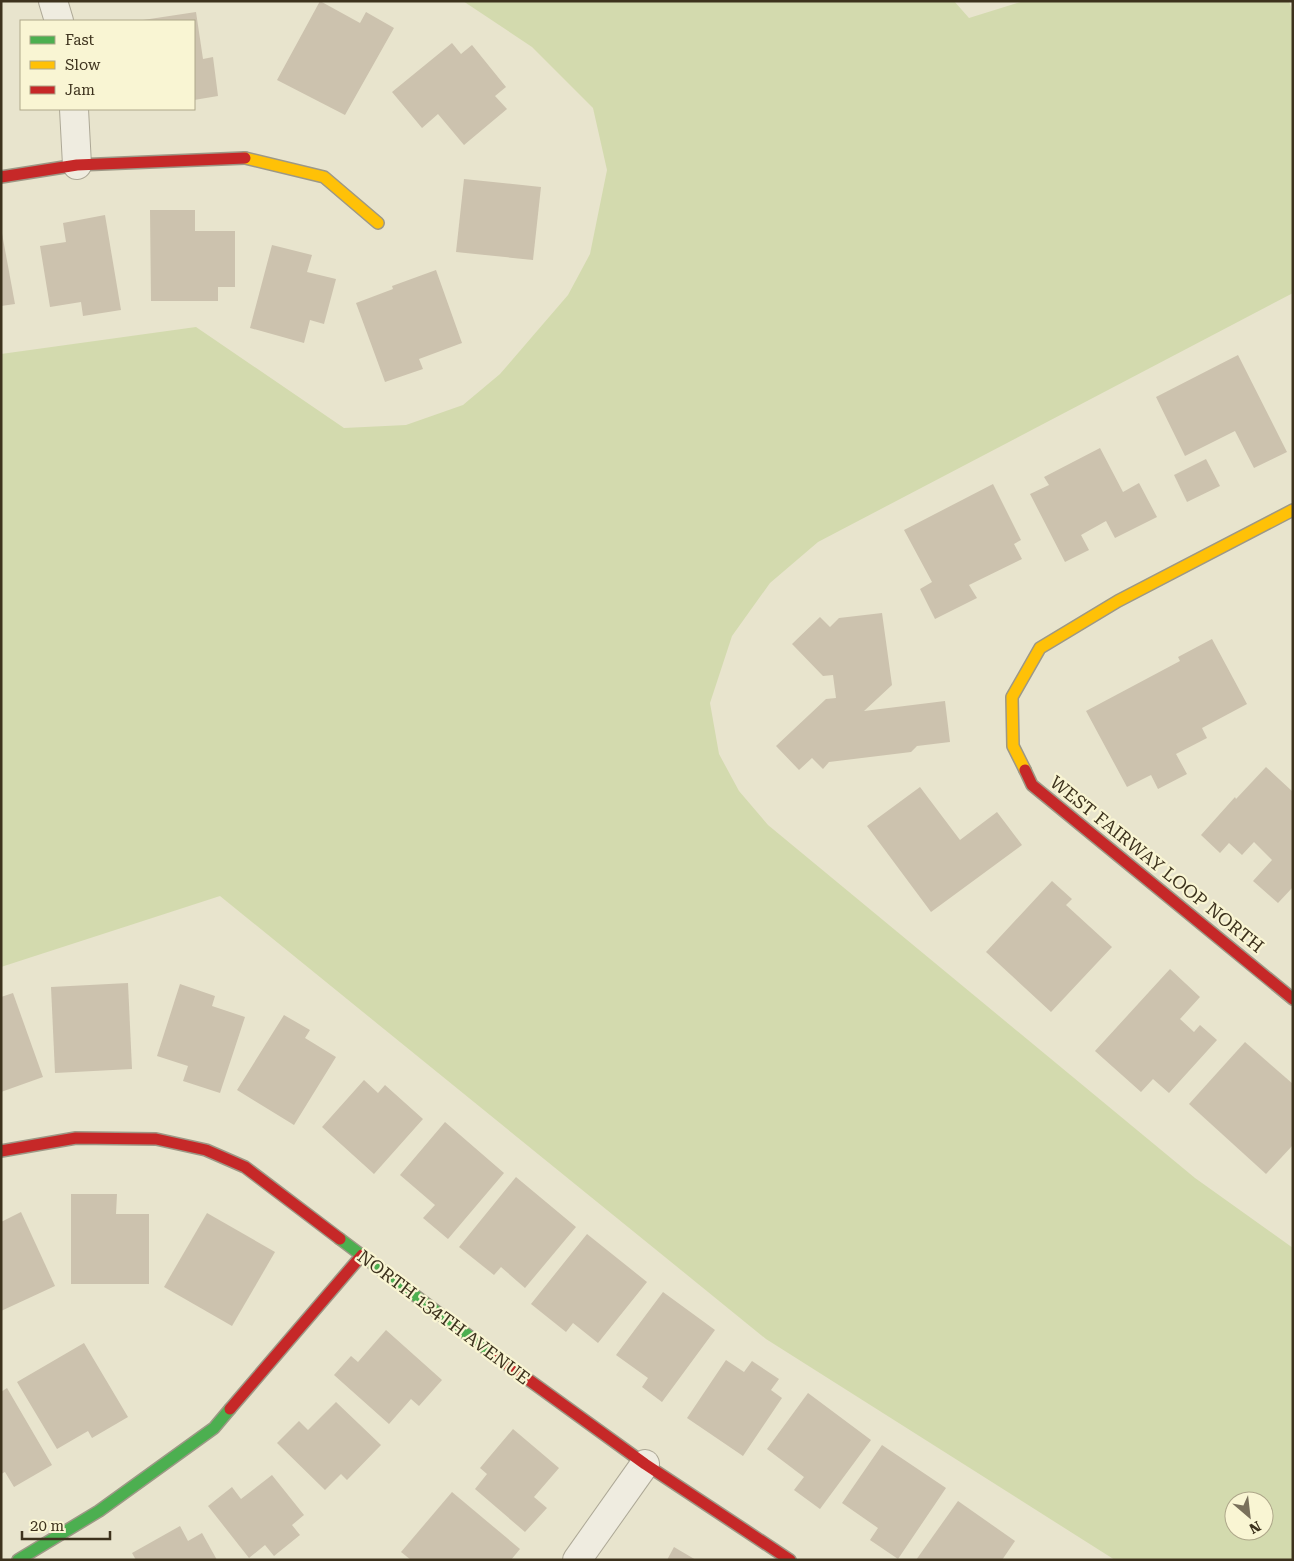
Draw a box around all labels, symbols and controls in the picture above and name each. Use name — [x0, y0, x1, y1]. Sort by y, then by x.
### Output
legend — [20, 20, 195, 110]
text: Fast — [65, 31, 95, 49]
text: Slow — [65, 56, 101, 74]
text: Jam — [65, 81, 95, 99]
street label: WEST FAIRWAY LOOP NORTH — [1046, 771, 1268, 957]
street label: NORTH 134TH AVENUE — [354, 1245, 534, 1389]
north arrow — [1224, 1491, 1274, 1541]
scale bar — [22, 1508, 110, 1540]
text: 20 m — [30, 1517, 65, 1535]
text: N — [1246, 1518, 1264, 1537]

